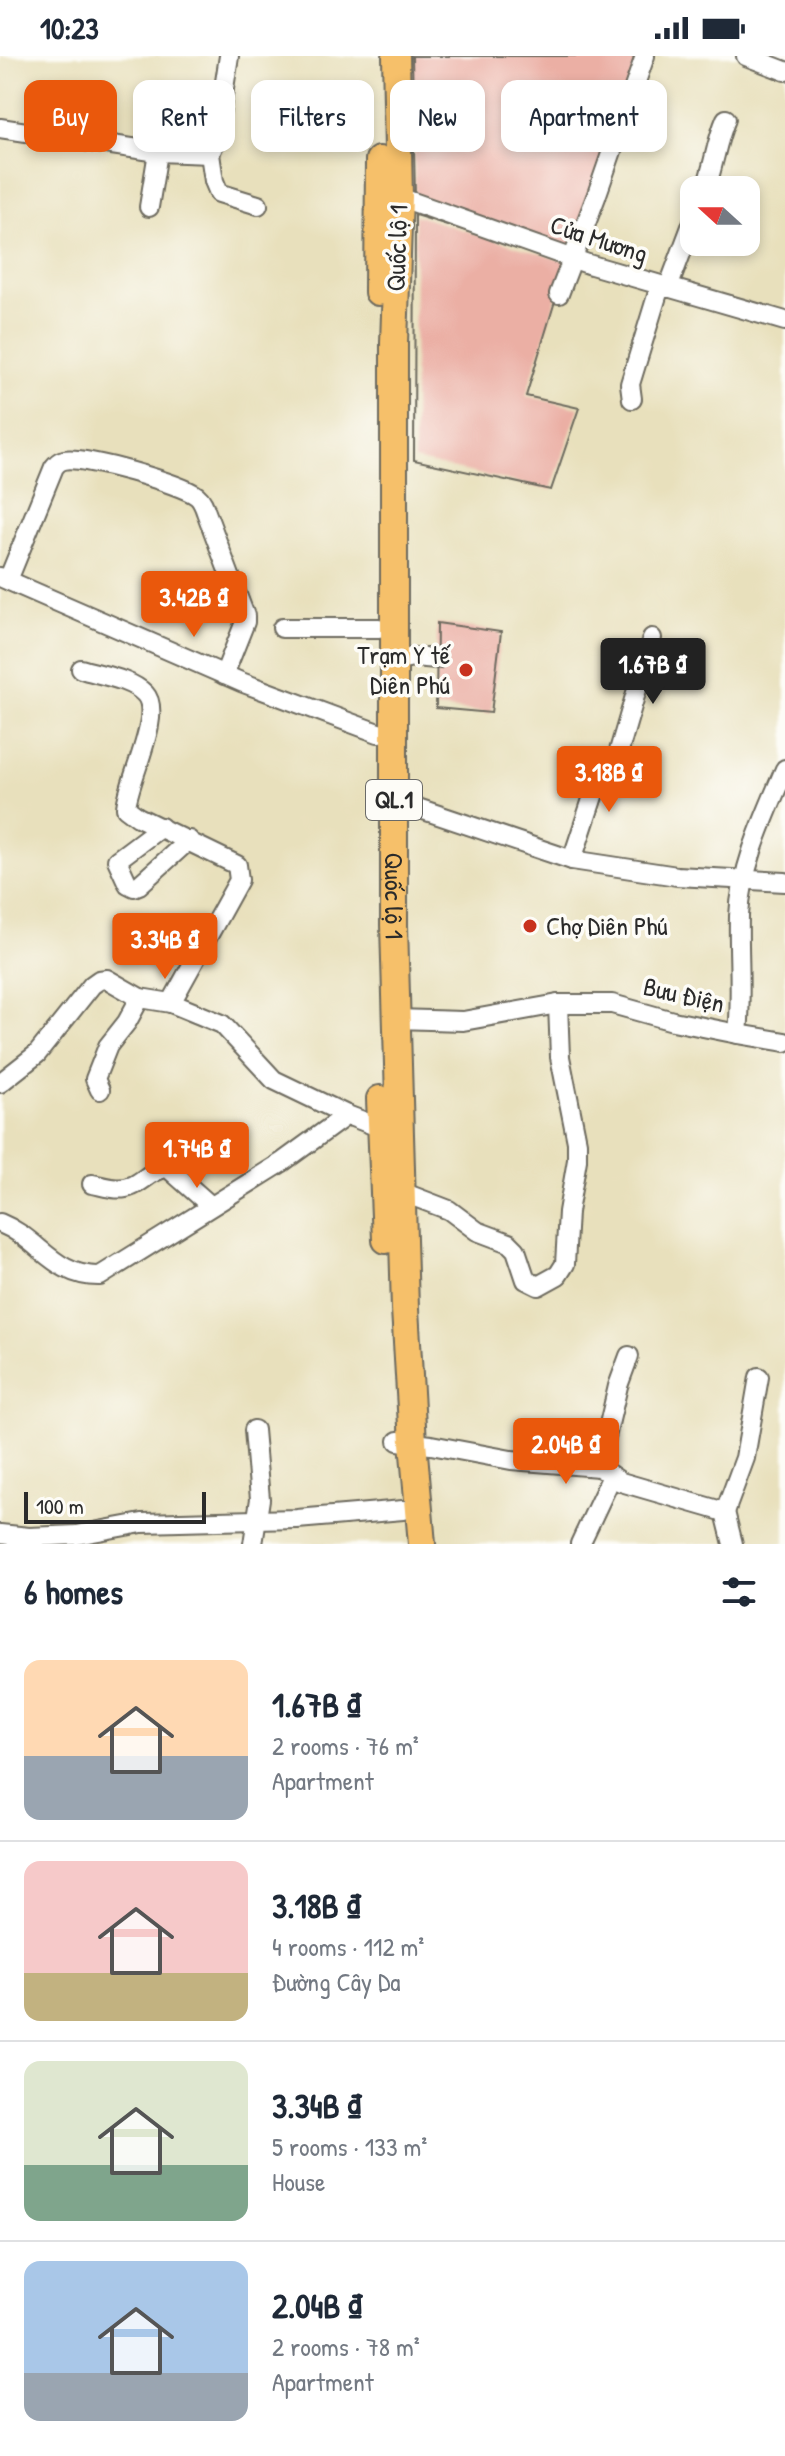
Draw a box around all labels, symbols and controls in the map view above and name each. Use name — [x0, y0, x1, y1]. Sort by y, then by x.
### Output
text: 10:23 — [40, 8, 99, 48]
chip: Buy — [24, 80, 117, 152]
chip: Rent — [133, 80, 235, 152]
chip: Filters — [251, 80, 374, 152]
chip: New — [390, 80, 485, 152]
chip: Apartment — [501, 80, 667, 152]
north arrow — [680, 176, 760, 256]
map controls — [680, 176, 760, 256]
street label: Quốc lộ 1 — [377, 204, 416, 292]
street label: Cửa Mương — [546, 206, 652, 271]
pin: 3.42B ₫ — [120, 571, 268, 639]
text: 3.42B ₫ — [159, 579, 229, 614]
place label: Trạm Y tế Diên Phú — [357, 637, 451, 702]
pin: 1.67B ₫ — [579, 638, 727, 706]
text: 1.67B ₫ — [619, 646, 687, 681]
marker: Trạm Y tế Diên Phú — [457, 661, 475, 679]
pin: 3.18B ₫ — [535, 746, 683, 814]
text: 3.18B ₫ — [575, 754, 643, 789]
road number: QL.1 — [366, 780, 422, 820]
street label: Quốc lộ 1 — [377, 852, 412, 940]
place label: Chợ Diên Phú — [546, 908, 668, 943]
pin: 3.34B ₫ — [91, 913, 239, 981]
marker: Chợ Diên Phú — [521, 917, 539, 935]
text: 3.34B ₫ — [130, 921, 200, 956]
street label: Bưu Điện — [640, 968, 728, 1021]
pin: 1.74B ₫ — [123, 1122, 271, 1190]
text: 1.74B ₫ — [163, 1130, 231, 1165]
pin: 2.04B ₫ — [492, 1418, 640, 1486]
text: 2.04B ₫ — [531, 1426, 601, 1461]
scale bar — [24, 1488, 206, 1524]
text: 100 m — [36, 1491, 84, 1521]
text: 6 homes — [24, 1569, 123, 1615]
icon: filters — [717, 1570, 761, 1614]
text: 1.67B ₫ — [272, 1682, 362, 1728]
icon: home — [88, 1692, 184, 1788]
text: 2 rooms · 76 m² — [272, 1728, 419, 1763]
text: Apartment — [272, 1763, 374, 1798]
text: 3.18B ₫ — [272, 1883, 362, 1929]
icon: home — [88, 1893, 184, 1989]
text: 4 rooms · 112 m² — [272, 1929, 424, 1964]
text: Đường Cây Da — [272, 1964, 400, 1999]
text: 3.34B ₫ — [272, 2083, 363, 2129]
icon: home — [88, 2093, 184, 2189]
text: 5 rooms · 133 m² — [272, 2129, 427, 2164]
text: House — [272, 2164, 325, 2199]
text: 2.04B ₫ — [272, 2283, 363, 2329]
icon: home — [88, 2293, 184, 2389]
text: 2 rooms · 78 m² — [272, 2329, 420, 2364]
text: Apartment — [272, 2364, 374, 2399]

